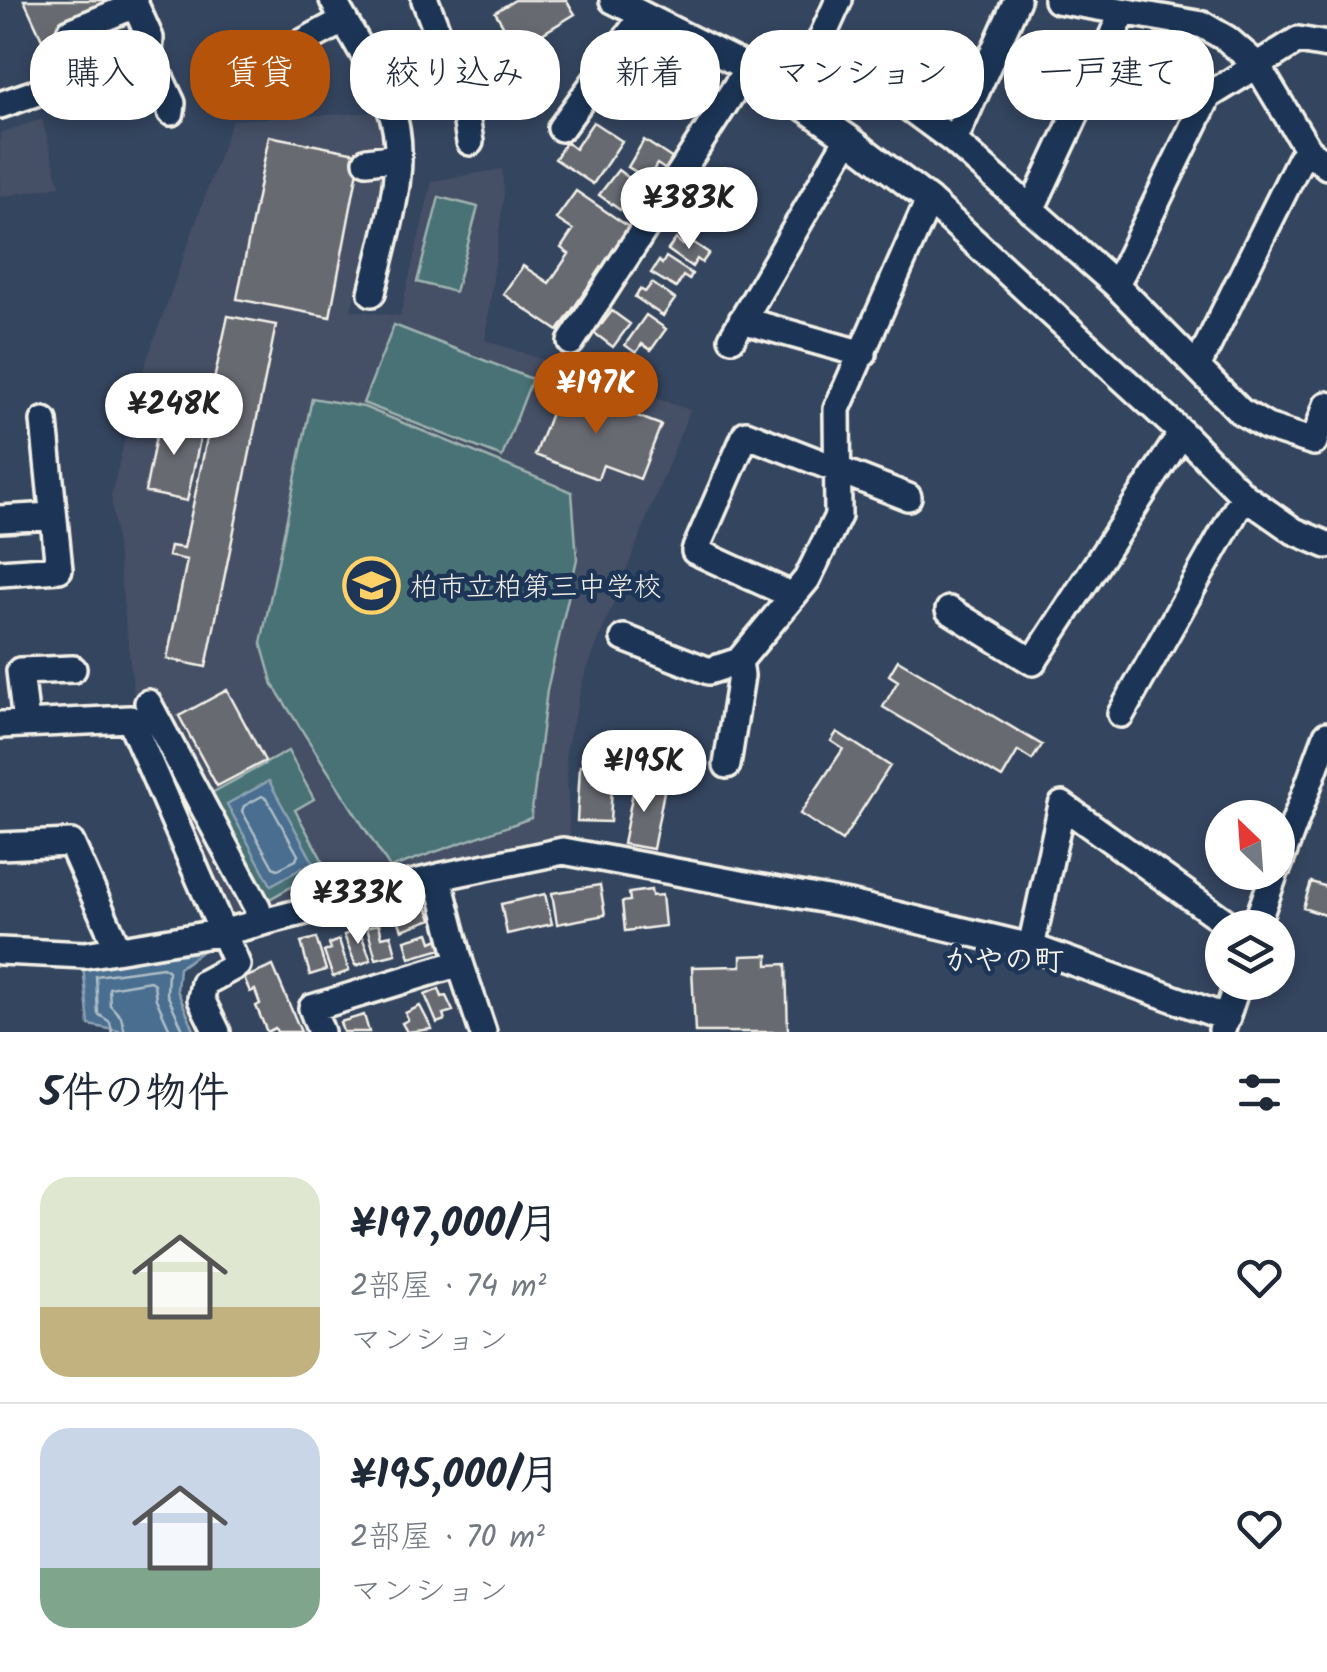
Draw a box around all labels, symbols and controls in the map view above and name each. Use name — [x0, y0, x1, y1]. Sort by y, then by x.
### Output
chip: 購入 — [30, 30, 170, 120]
chip: 賃貸 — [190, 30, 330, 120]
chip: 絞り込み — [350, 30, 560, 120]
chip: 新着 — [580, 30, 720, 120]
chip: マンション — [740, 30, 984, 120]
chip: 一戸建て — [1004, 30, 1214, 120]
pin: ¥383K — [619, 167, 759, 252]
text: ¥383K — [643, 174, 735, 225]
pin: ¥197K — [526, 352, 666, 437]
text: ¥197K — [556, 359, 636, 410]
pin: ¥248K — [104, 373, 244, 458]
text: ¥248K — [127, 380, 221, 431]
school or university icon: 柏市立柏第三中学校 — [341, 556, 401, 616]
place label: 柏市立柏第三中学校 — [410, 566, 662, 611]
pin: ¥195K — [574, 730, 714, 815]
text: ¥195K — [604, 737, 685, 788]
north arrow — [1205, 800, 1295, 890]
map controls — [1205, 800, 1295, 1000]
pin: ¥333K — [288, 862, 428, 947]
text: ¥333K — [312, 869, 404, 920]
button: layers — [1205, 910, 1295, 1000]
district label: かやの町 — [944, 938, 1064, 986]
text: 5件の物件 — [40, 1061, 229, 1128]
icon: filters — [1232, 1065, 1287, 1120]
text: ¥197,000/月 — [350, 1192, 559, 1259]
icon: home — [120, 1217, 240, 1337]
icon: heart — [1232, 1250, 1287, 1305]
text: 2部屋 · 74 m² — [350, 1262, 546, 1313]
text: マンション — [350, 1316, 509, 1367]
text: ¥195,000/月 — [350, 1443, 561, 1510]
icon: home — [120, 1468, 240, 1588]
icon: heart — [1232, 1501, 1287, 1556]
text: 2部屋 · 70 m² — [350, 1513, 545, 1564]
text: マンション — [350, 1567, 509, 1618]

